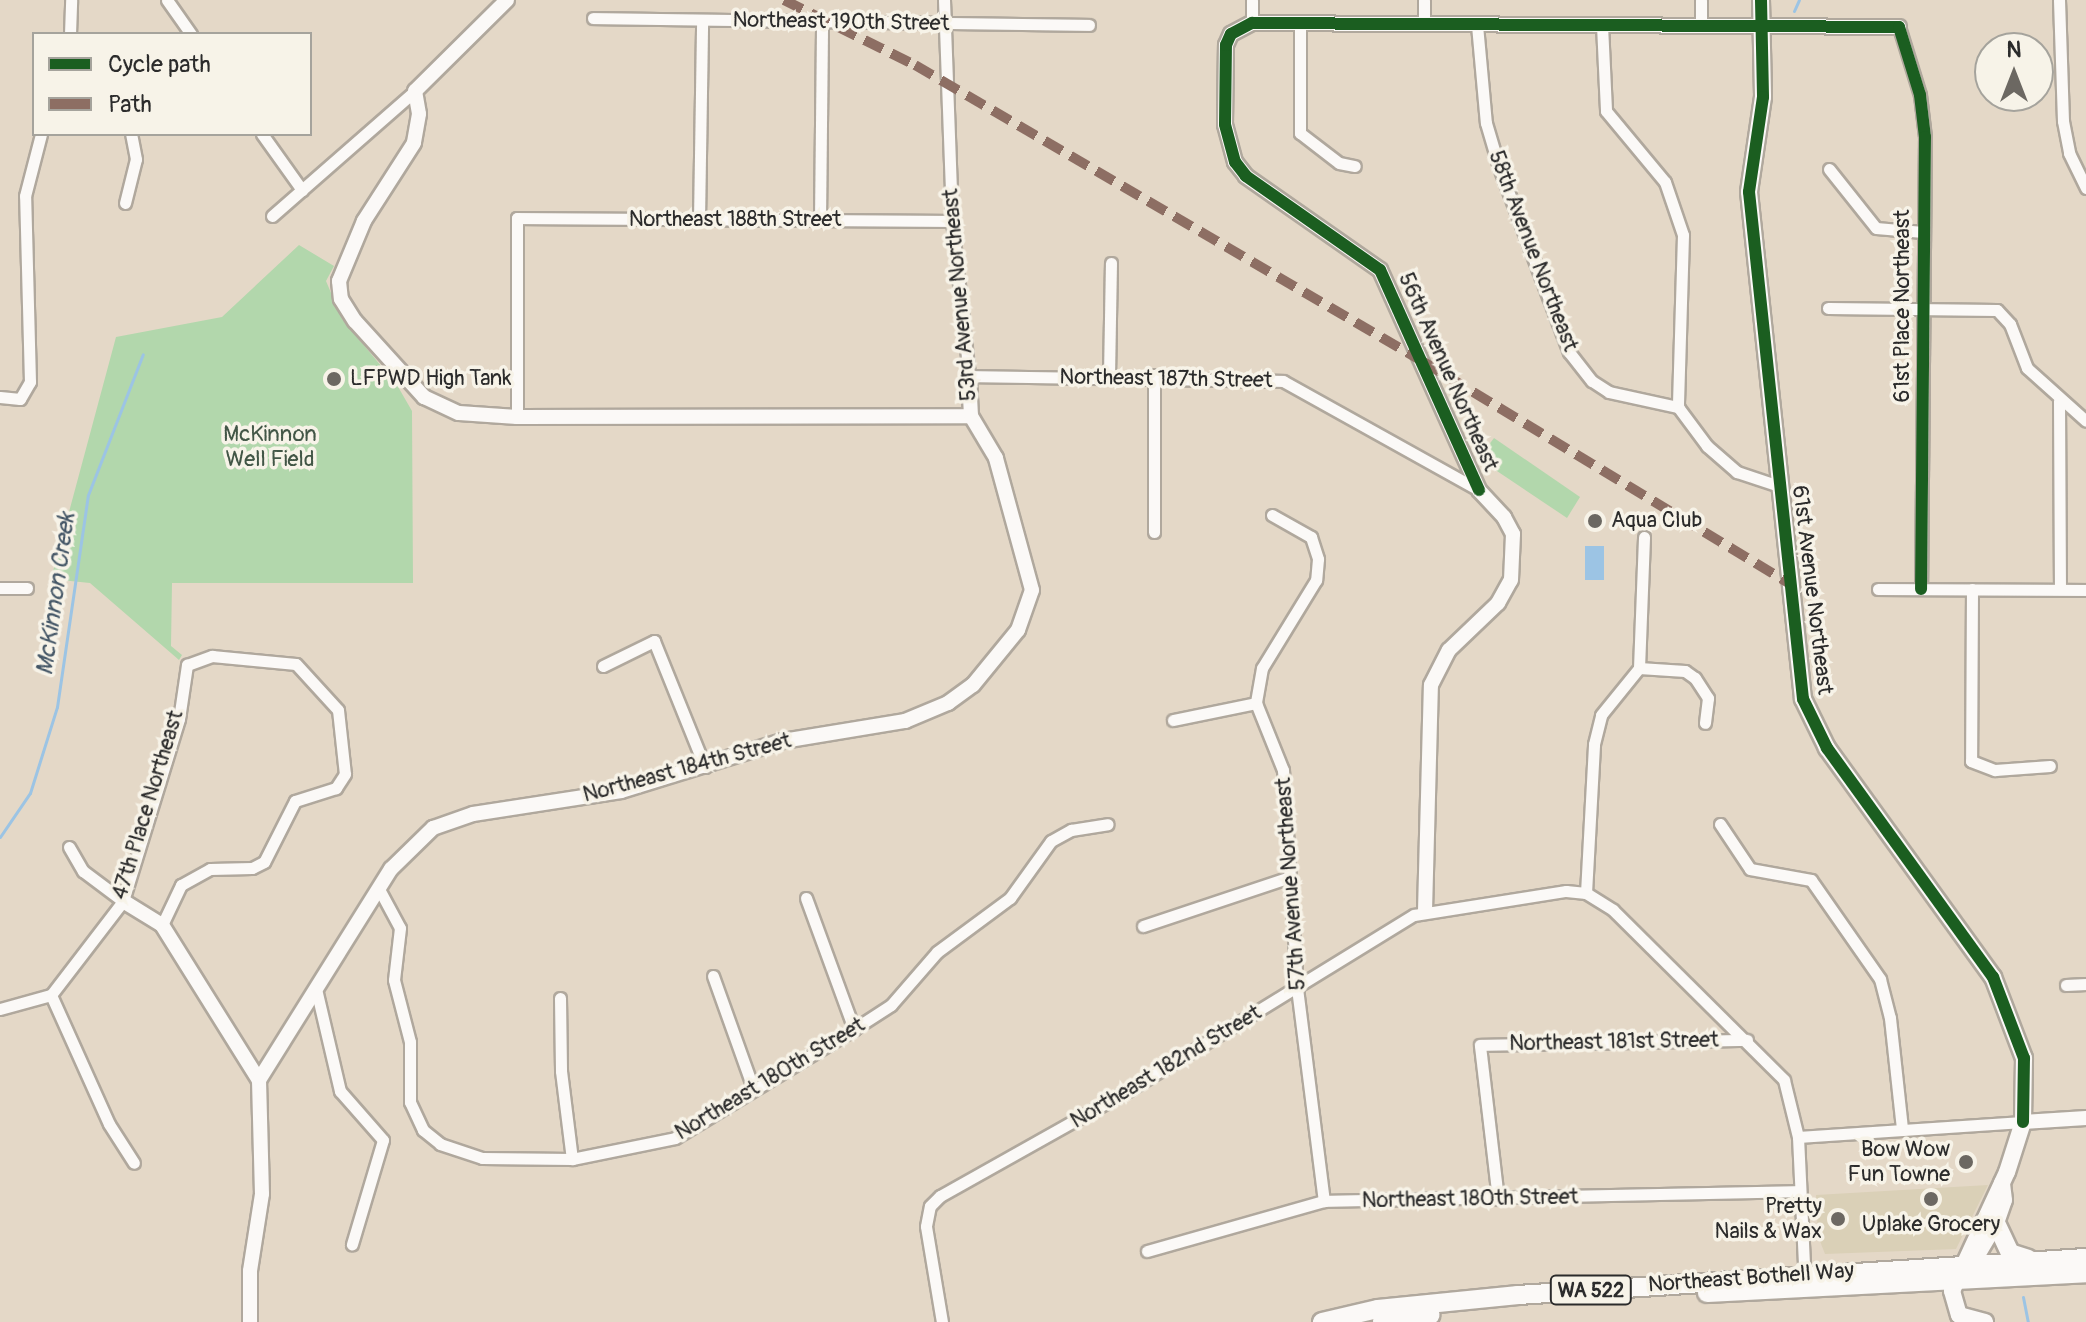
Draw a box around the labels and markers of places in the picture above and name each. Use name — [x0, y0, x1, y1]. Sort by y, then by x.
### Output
place label: LFPWD High Tank — [350, 366, 511, 392]
marker: LFPWD High Tank — [325, 370, 343, 388]
place label: Aqua Club — [1611, 508, 1702, 534]
marker: Aqua Club — [1586, 512, 1604, 530]
place label: Bow Wow Fun Towne — [1848, 1136, 1950, 1188]
marker: Bow Wow Fun Towne — [1957, 1153, 1975, 1171]
marker: Uplake Grocery — [1922, 1190, 1940, 1208]
place label: Pretty Nails & Wax — [1715, 1193, 1822, 1244]
marker: Pretty Nails & Wax — [1829, 1210, 1847, 1228]
place label: Uplake Grocery — [1862, 1212, 2000, 1238]

